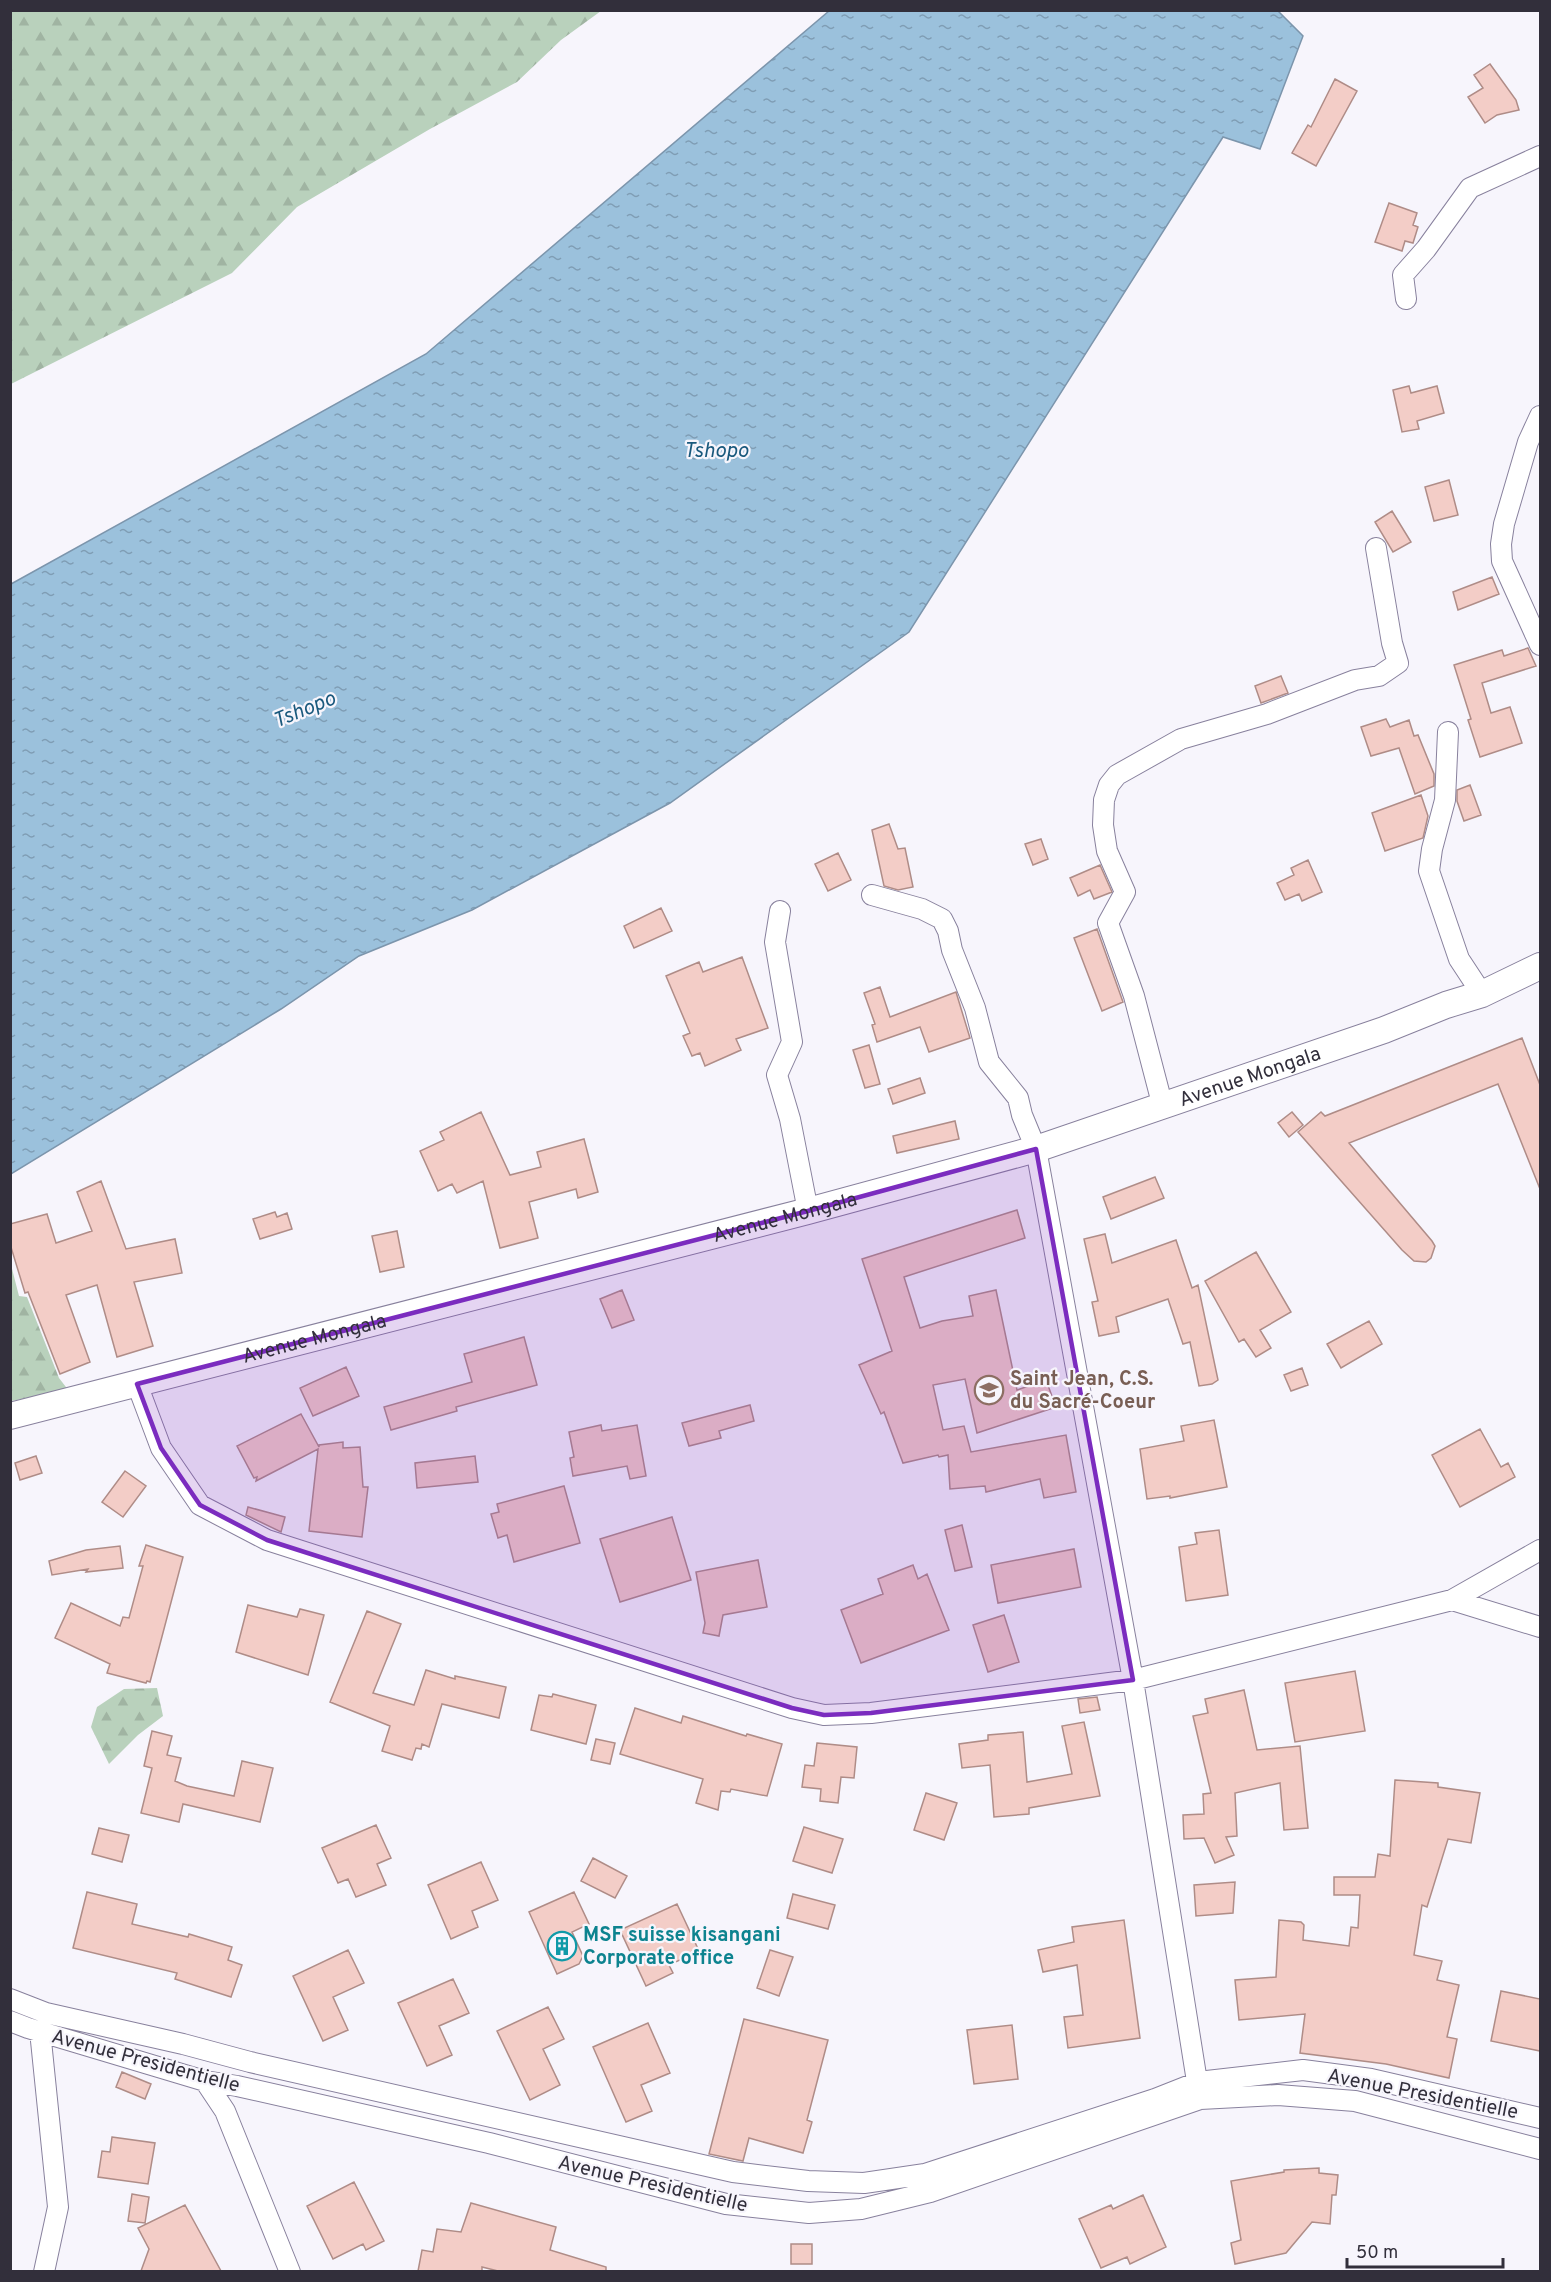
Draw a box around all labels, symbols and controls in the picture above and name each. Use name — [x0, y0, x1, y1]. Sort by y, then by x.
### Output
water label: Tshopo — [684, 438, 749, 465]
water label: Tshopo — [269, 685, 341, 735]
street label: Avenue Mongala — [1176, 1042, 1325, 1114]
street label: Avenue Mongala — [710, 1187, 860, 1250]
street label: Avenue Mongala — [240, 1309, 390, 1371]
place label: Saint Jean, C.S. du Sacré-Coeur — [1010, 1367, 1156, 1416]
school or university icon: Saint Jean, C.S. du Sacré-Coeur — [973, 1374, 1005, 1406]
place label: MSF suisse kisangani Corporate office — [583, 1923, 781, 1972]
building icon: MSF suisse kisangani Corporate office — [546, 1930, 578, 1962]
street label: Avenue Presidentielle — [48, 2024, 242, 2100]
street label: Avenue Presidentielle — [1325, 2064, 1520, 2126]
street label: Avenue Presidentielle — [555, 2150, 750, 2219]
scale bar — [1347, 2231, 1503, 2269]
text: 50 m — [1356, 2242, 1398, 2265]

